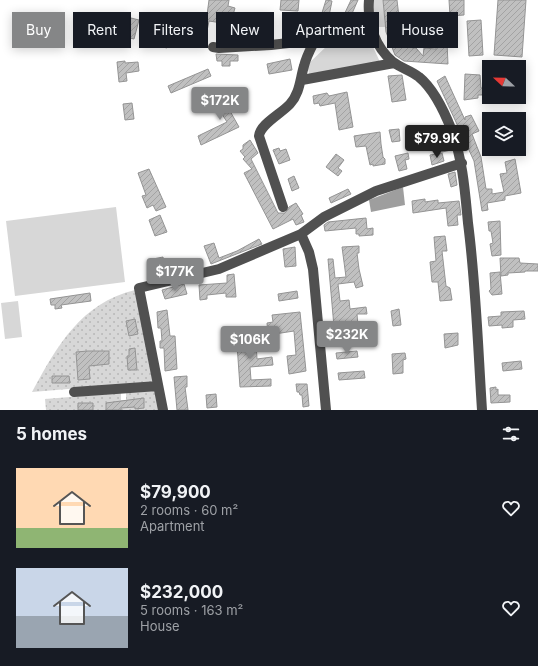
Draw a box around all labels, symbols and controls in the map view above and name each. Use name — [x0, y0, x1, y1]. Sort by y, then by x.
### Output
chip: Buy — [12, 12, 65, 48]
chip: Rent — [73, 12, 131, 48]
chip: Filters — [139, 12, 208, 48]
chip: New — [216, 12, 274, 48]
chip: Apartment — [282, 12, 379, 48]
chip: House — [387, 12, 458, 48]
north arrow — [482, 60, 526, 104]
map controls — [482, 60, 526, 156]
pin: $172K — [192, 87, 248, 121]
text: $172K — [200, 92, 240, 108]
button: layers — [482, 112, 526, 156]
pin: $79.9K — [404, 125, 470, 159]
text: $79.9K — [414, 130, 460, 146]
pin: $177K — [147, 258, 203, 292]
text: $177K — [156, 263, 194, 279]
pin: $232K — [319, 321, 375, 355]
pin: $106K — [222, 326, 278, 360]
text: $232K — [326, 326, 368, 342]
text: $106K — [230, 331, 270, 347]
icon: filters — [500, 423, 522, 445]
text: 5 homes — [16, 424, 87, 444]
text: $79,900 — [140, 482, 211, 502]
icon: home — [48, 484, 96, 532]
icon: heart — [500, 497, 522, 519]
text: 2 rooms · 60 m² — [140, 502, 238, 518]
text: Apartment — [140, 518, 205, 534]
text: $232,000 — [140, 582, 223, 602]
icon: home — [48, 584, 96, 632]
icon: heart — [500, 597, 522, 619]
text: 5 rooms · 163 m² — [140, 602, 243, 618]
text: House — [140, 618, 180, 634]

